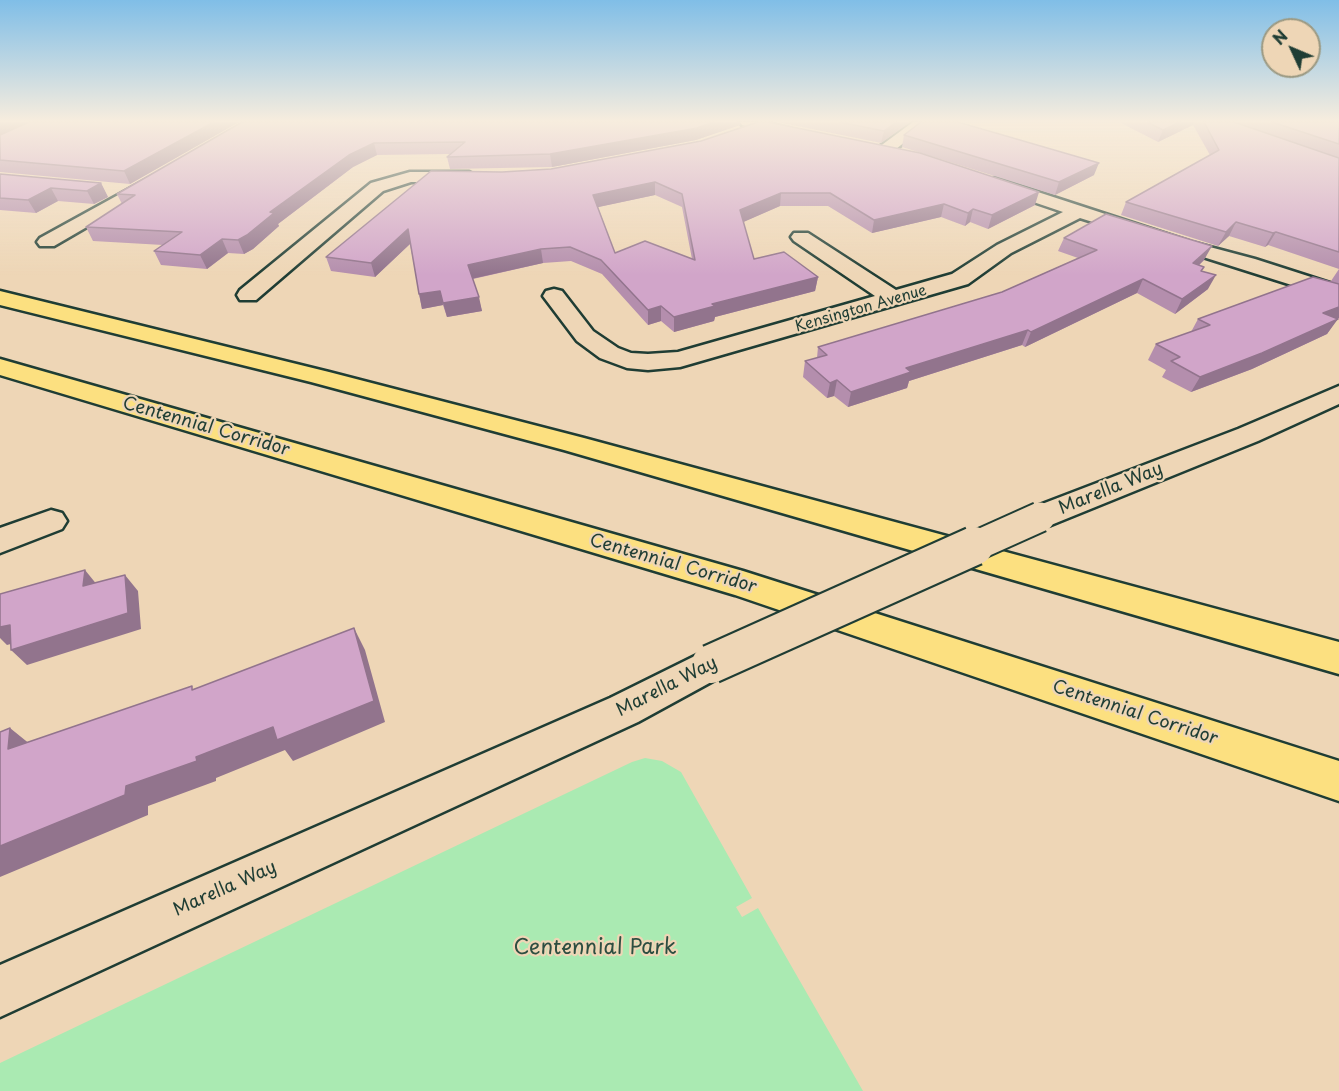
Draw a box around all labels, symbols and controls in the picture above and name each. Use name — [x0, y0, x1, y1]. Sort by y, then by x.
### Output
north arrow — [1261, 18, 1321, 78]
text: N — [1266, 24, 1293, 50]
street label: Kensington Avenue — [793, 282, 929, 336]
street label: Centennial Corridor — [120, 393, 292, 461]
street label: Marella Way — [1056, 458, 1166, 520]
street label: Centennial Corridor — [587, 530, 759, 598]
street label: Marella Way — [613, 652, 721, 722]
street label: Centennial Corridor — [1050, 676, 1220, 750]
street label: Marella Way — [170, 857, 280, 921]
park label: Centennial Park — [514, 935, 676, 961]

